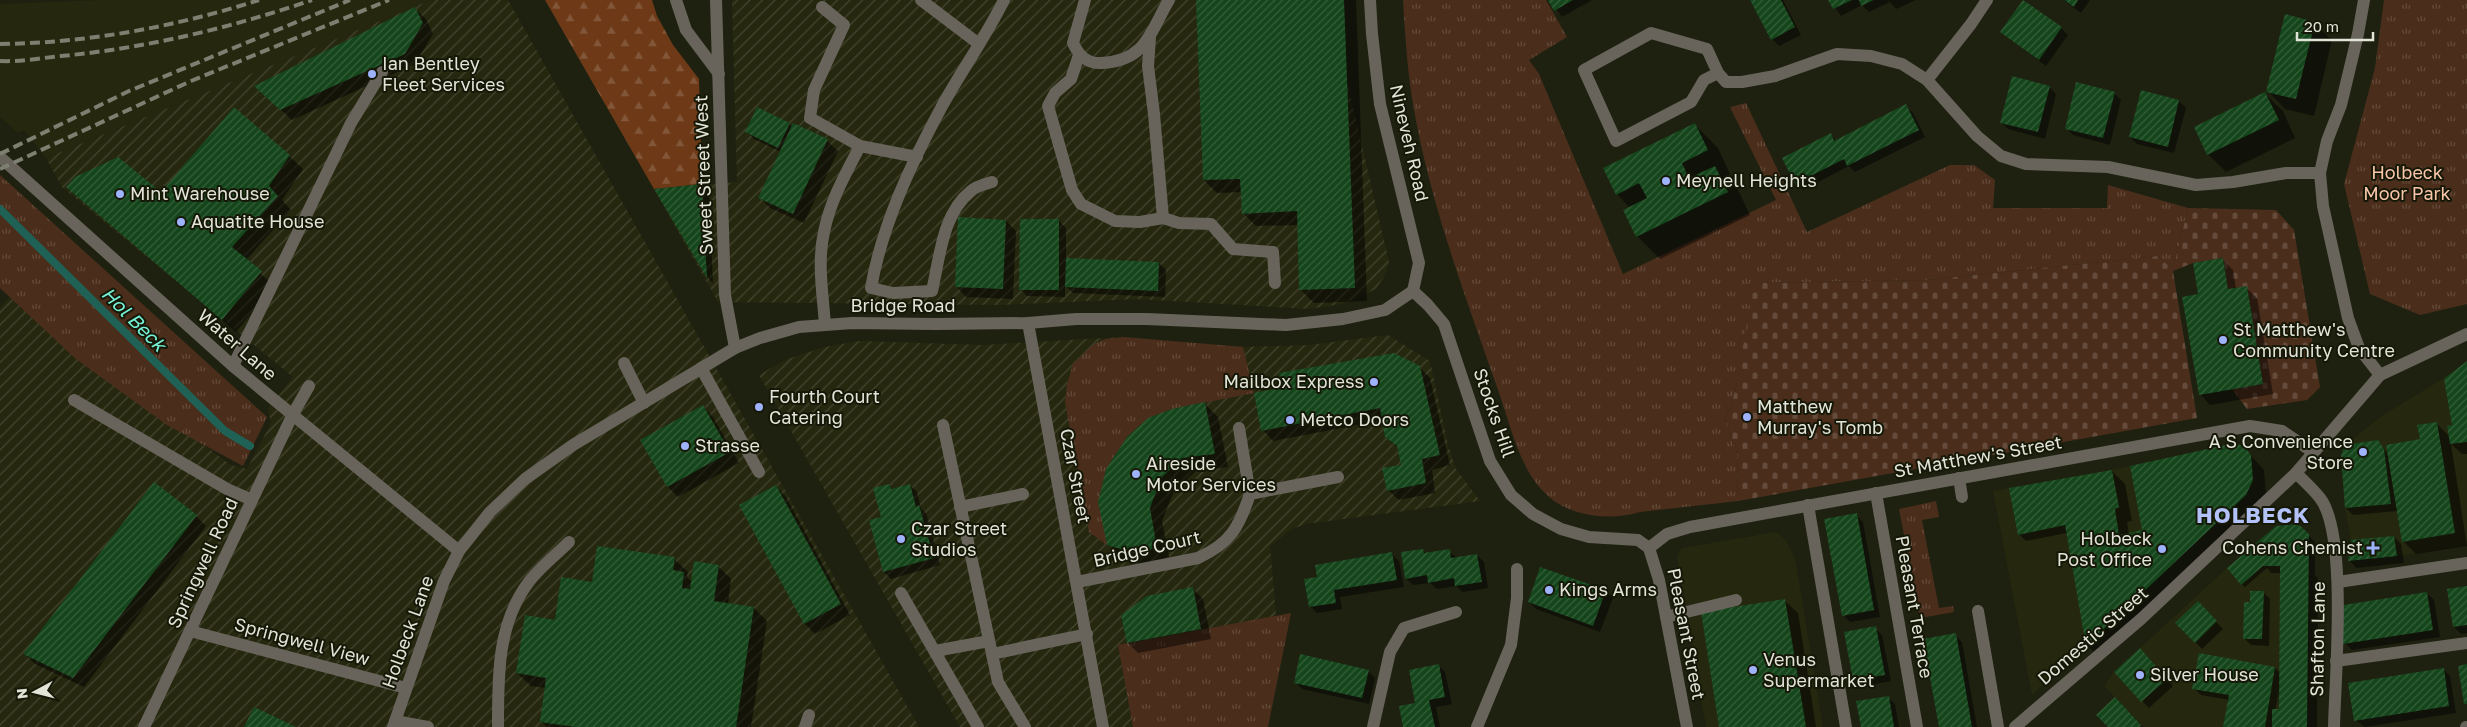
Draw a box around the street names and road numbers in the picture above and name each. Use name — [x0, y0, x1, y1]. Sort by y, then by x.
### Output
street label: Nineveh Road — [1386, 82, 1434, 203]
street label: Sweet Street West — [689, 95, 717, 255]
street label: Bridge Road — [850, 294, 956, 316]
street label: Water Lane — [194, 304, 282, 385]
street label: Stocks Hill — [1469, 365, 1521, 461]
street label: Czar Street — [1056, 426, 1096, 525]
street label: St Matthew's Street — [1892, 430, 2064, 482]
street label: Springwell Road — [162, 494, 242, 631]
street label: Bridge Court — [1091, 525, 1203, 571]
street label: Pleasant Terrace — [1892, 534, 1938, 680]
street label: Pleasant Street — [1663, 566, 1711, 701]
street label: Holbeck Lane — [376, 572, 438, 691]
street label: Domestic Street — [2033, 581, 2152, 689]
street label: Shafton Lane — [2305, 581, 2329, 697]
street label: Springwell View — [232, 612, 373, 670]

